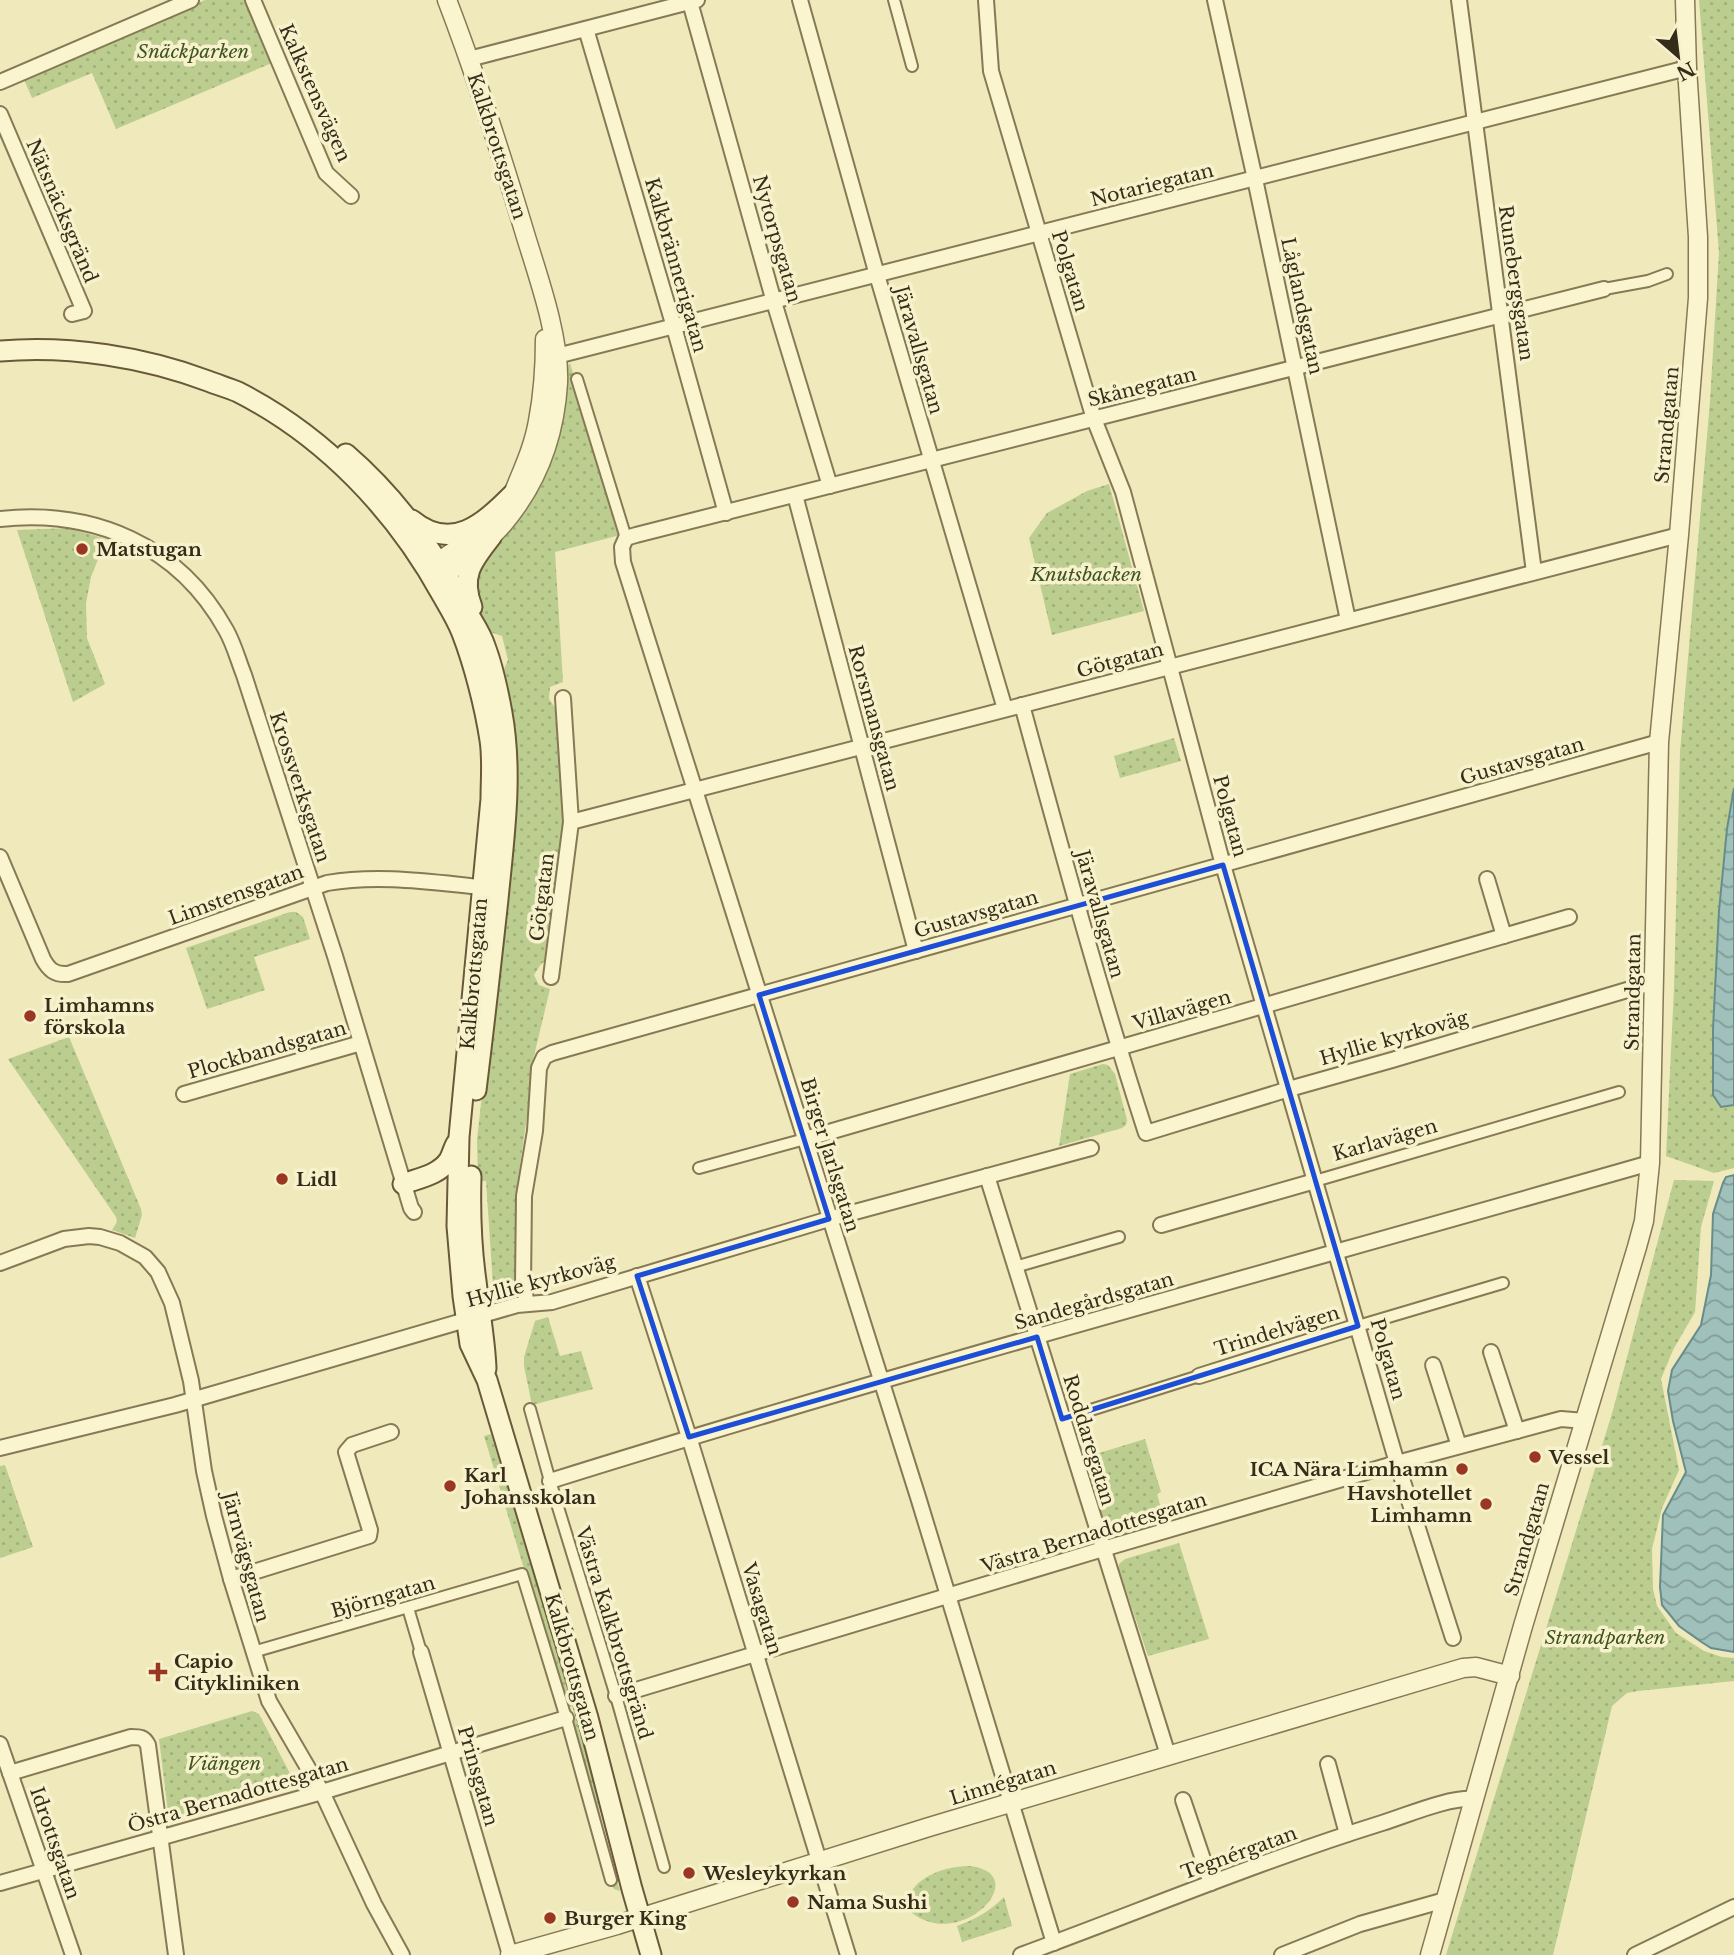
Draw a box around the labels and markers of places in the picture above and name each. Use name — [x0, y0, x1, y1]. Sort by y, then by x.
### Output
place label: Matstugan — [96, 538, 202, 561]
marker: Matstugan — [74, 541, 90, 557]
place label: Limhamns förskola — [44, 994, 155, 1039]
marker: Limhamns förskola — [22, 1008, 38, 1024]
place label: Lidl — [296, 1168, 337, 1191]
marker: Lidl — [274, 1171, 290, 1187]
place label: Vessel — [1548, 1446, 1610, 1469]
marker: Vessel — [1527, 1449, 1543, 1465]
place label: ICA Nära Limhamn — [1250, 1458, 1448, 1481]
marker: ICA Nära Limhamn — [1454, 1461, 1470, 1477]
place label: Karl Johansskolan — [460, 1464, 596, 1509]
marker: Karl Johansskolan — [442, 1478, 458, 1494]
place label: Havshotellet Limhamn — [1347, 1482, 1473, 1527]
marker: Havshotellet Limhamn — [1478, 1496, 1494, 1512]
place label: Capio Citykliniken — [174, 1650, 300, 1695]
marker: Capio Citykliniken — [148, 1662, 168, 1682]
place label: Wesleykyrkan — [702, 1862, 847, 1885]
marker: Wesleykyrkan — [681, 1865, 697, 1881]
place label: Nama Sushi — [807, 1891, 927, 1914]
marker: Nama Sushi — [785, 1894, 801, 1910]
place label: Burger King — [564, 1907, 688, 1930]
marker: Burger King — [542, 1910, 558, 1926]

